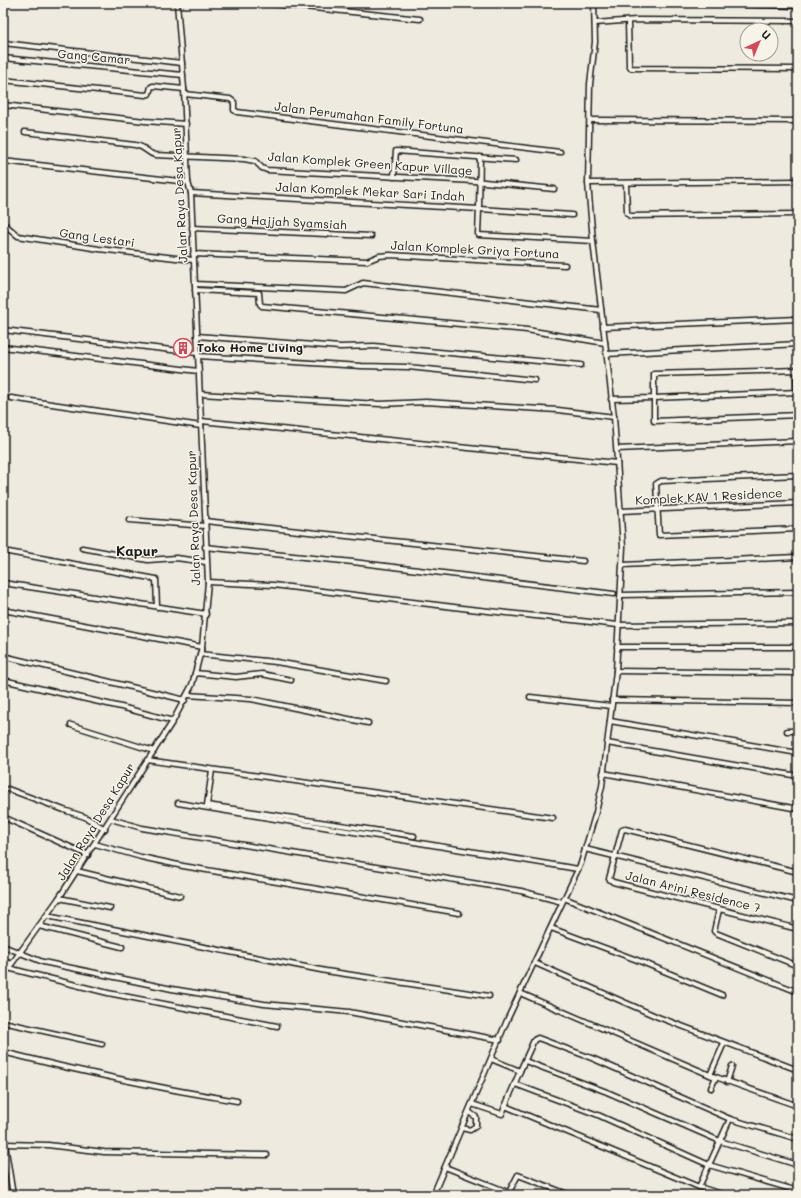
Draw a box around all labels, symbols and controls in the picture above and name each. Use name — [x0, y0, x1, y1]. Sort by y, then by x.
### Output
north arrow — [739, 22, 779, 62]
text: U — [758, 26, 774, 43]
street label: Gang Camar — [57, 45, 131, 67]
street label: Jalan Perumahan Family Fortuna — [274, 97, 465, 137]
street label: Jalan Raya Desa Kapur — [167, 127, 191, 263]
street label: Jalan Komplek Green Kapur Village — [267, 148, 473, 178]
street label: Jalan Komplek Mekar Sari Indah — [275, 178, 465, 204]
street label: Gang Hajjah Syamsiah — [217, 210, 348, 232]
street label: Gang Lestari — [58, 224, 136, 250]
street label: Jalan Komplek Griya Fortuna — [390, 237, 560, 261]
building icon: Toko Home Living — [172, 337, 194, 359]
place label: Toko Home Living — [197, 339, 303, 355]
street label: Jalan Raya Desa Kapur — [183, 450, 203, 586]
street label: Komplek KAV 1 Residence — [635, 484, 783, 508]
district label: Kapur — [116, 541, 158, 560]
street label: Jalan Raya Desa Kapur — [52, 760, 138, 883]
street label: Jalan Arini Residence 7 — [624, 867, 763, 916]

